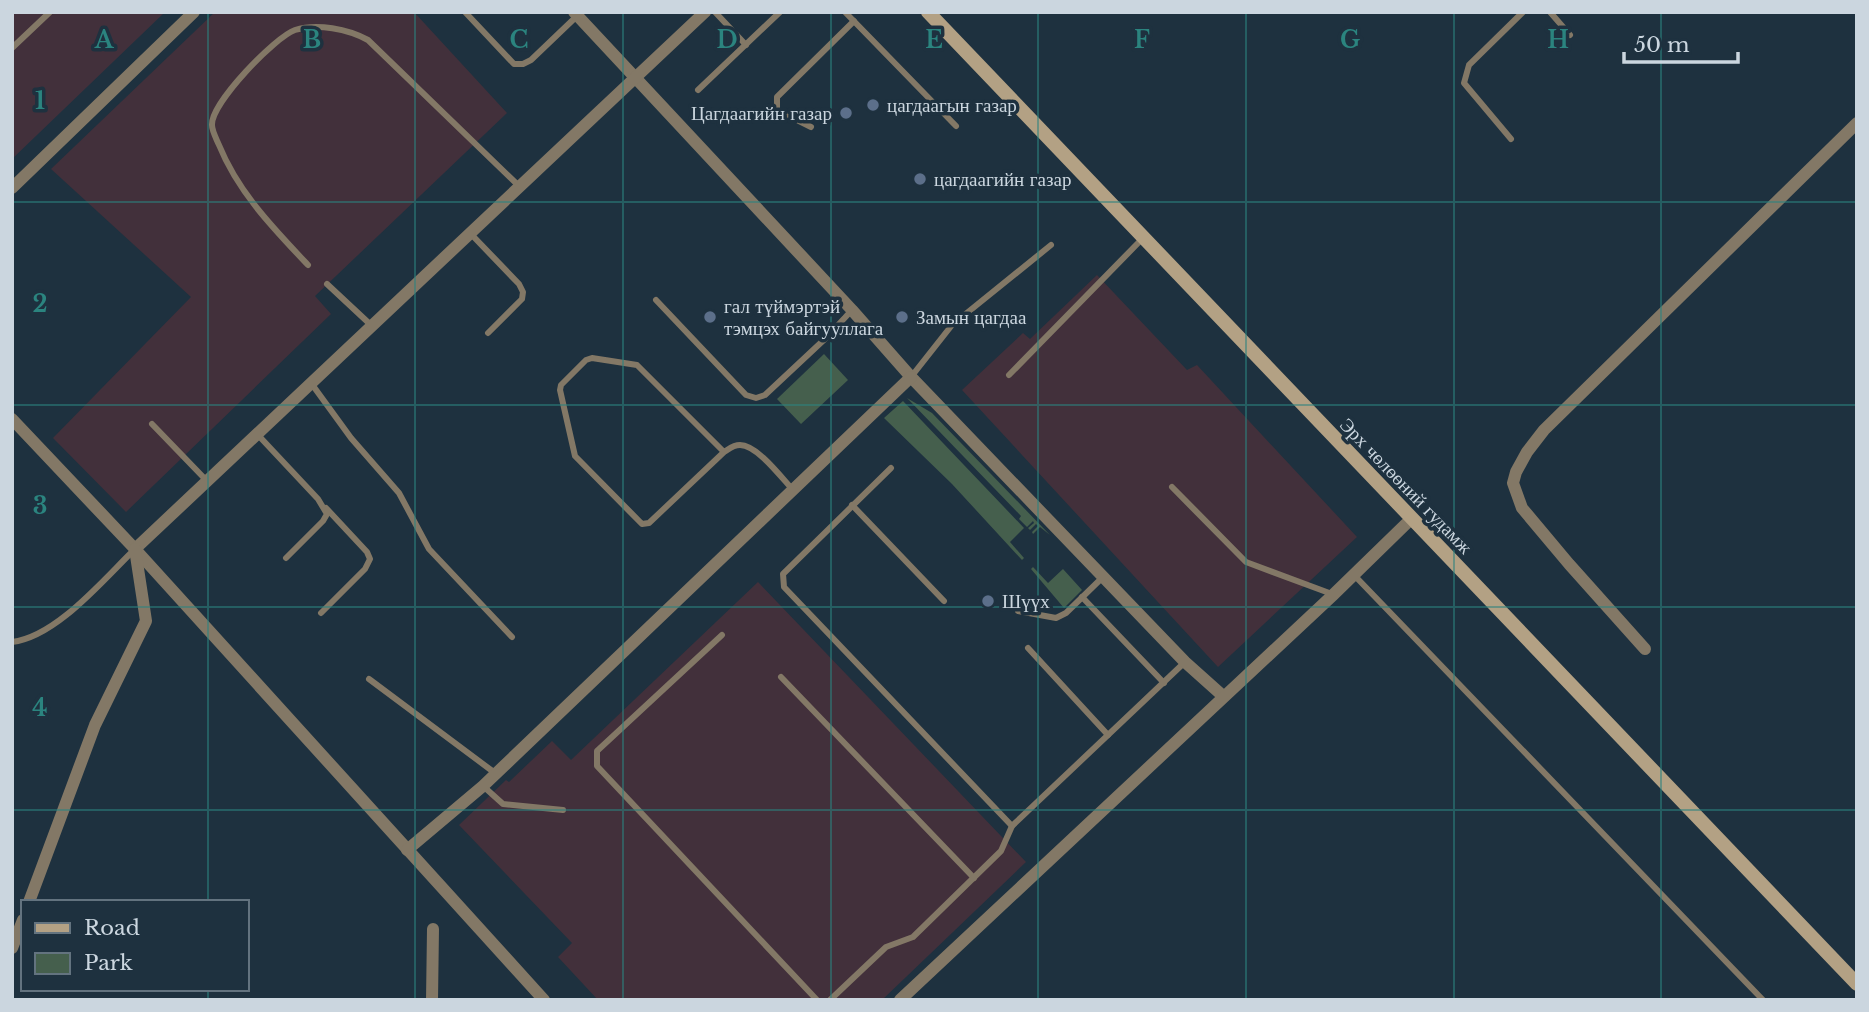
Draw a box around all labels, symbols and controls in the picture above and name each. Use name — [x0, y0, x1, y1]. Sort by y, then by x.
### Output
scale bar — [1624, 21, 1738, 65]
text: A — [94, 26, 115, 54]
text: B — [303, 26, 321, 54]
text: C — [510, 26, 528, 54]
text: D — [716, 26, 738, 54]
text: E — [925, 26, 943, 54]
text: F — [1134, 26, 1150, 54]
text: G — [1340, 26, 1360, 54]
text: H — [1547, 26, 1569, 54]
text: 50 m — [1634, 32, 1690, 58]
text: 1 — [35, 87, 45, 115]
place label: цагдаагын газар — [887, 94, 1017, 117]
marker: цагдаагын газар — [865, 97, 881, 113]
place label: Цагдаагийн газар — [691, 102, 832, 125]
marker: Цагдаагийн газар — [838, 105, 854, 121]
place label: цагдаагийн газар — [934, 168, 1071, 191]
marker: цагдаагийн газар — [912, 171, 928, 187]
text: 2 — [33, 290, 47, 318]
place label: гал түймэртэй тэмцэх байгууллага — [724, 295, 884, 340]
place label: Замын цагдаа — [916, 306, 1027, 329]
marker: гал түймэртэй тэмцэх байгууллага — [702, 309, 718, 325]
marker: Замын цагдаа — [894, 309, 910, 325]
street label: Эрх чөлөөний гудамж — [1335, 413, 1477, 559]
text: 3 — [33, 492, 47, 520]
place label: Шүүх — [1002, 590, 1050, 613]
marker: Шүүх — [980, 593, 996, 609]
text: 4 — [32, 694, 48, 722]
legend — [21, 900, 248, 991]
text: Road — [84, 915, 140, 941]
text: Park — [84, 950, 133, 976]

